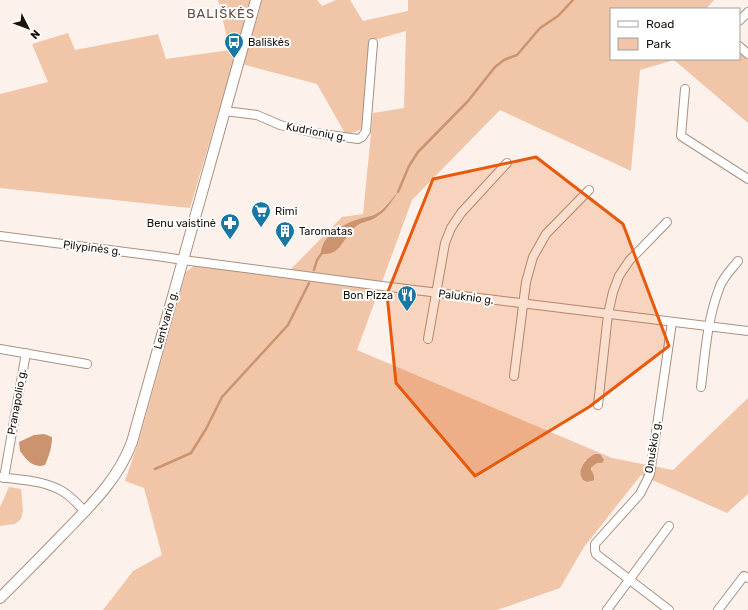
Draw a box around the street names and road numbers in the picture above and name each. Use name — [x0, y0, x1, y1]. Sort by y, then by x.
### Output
street label: Kudrionių g. — [285, 120, 347, 144]
street label: Pilypinės g. — [62, 238, 122, 258]
street label: Paluknio g. — [438, 287, 495, 307]
street label: Lentvario g. — [151, 289, 181, 351]
street label: Pranapolio g. — [5, 368, 29, 436]
street label: Onuškio g. — [642, 420, 664, 474]

